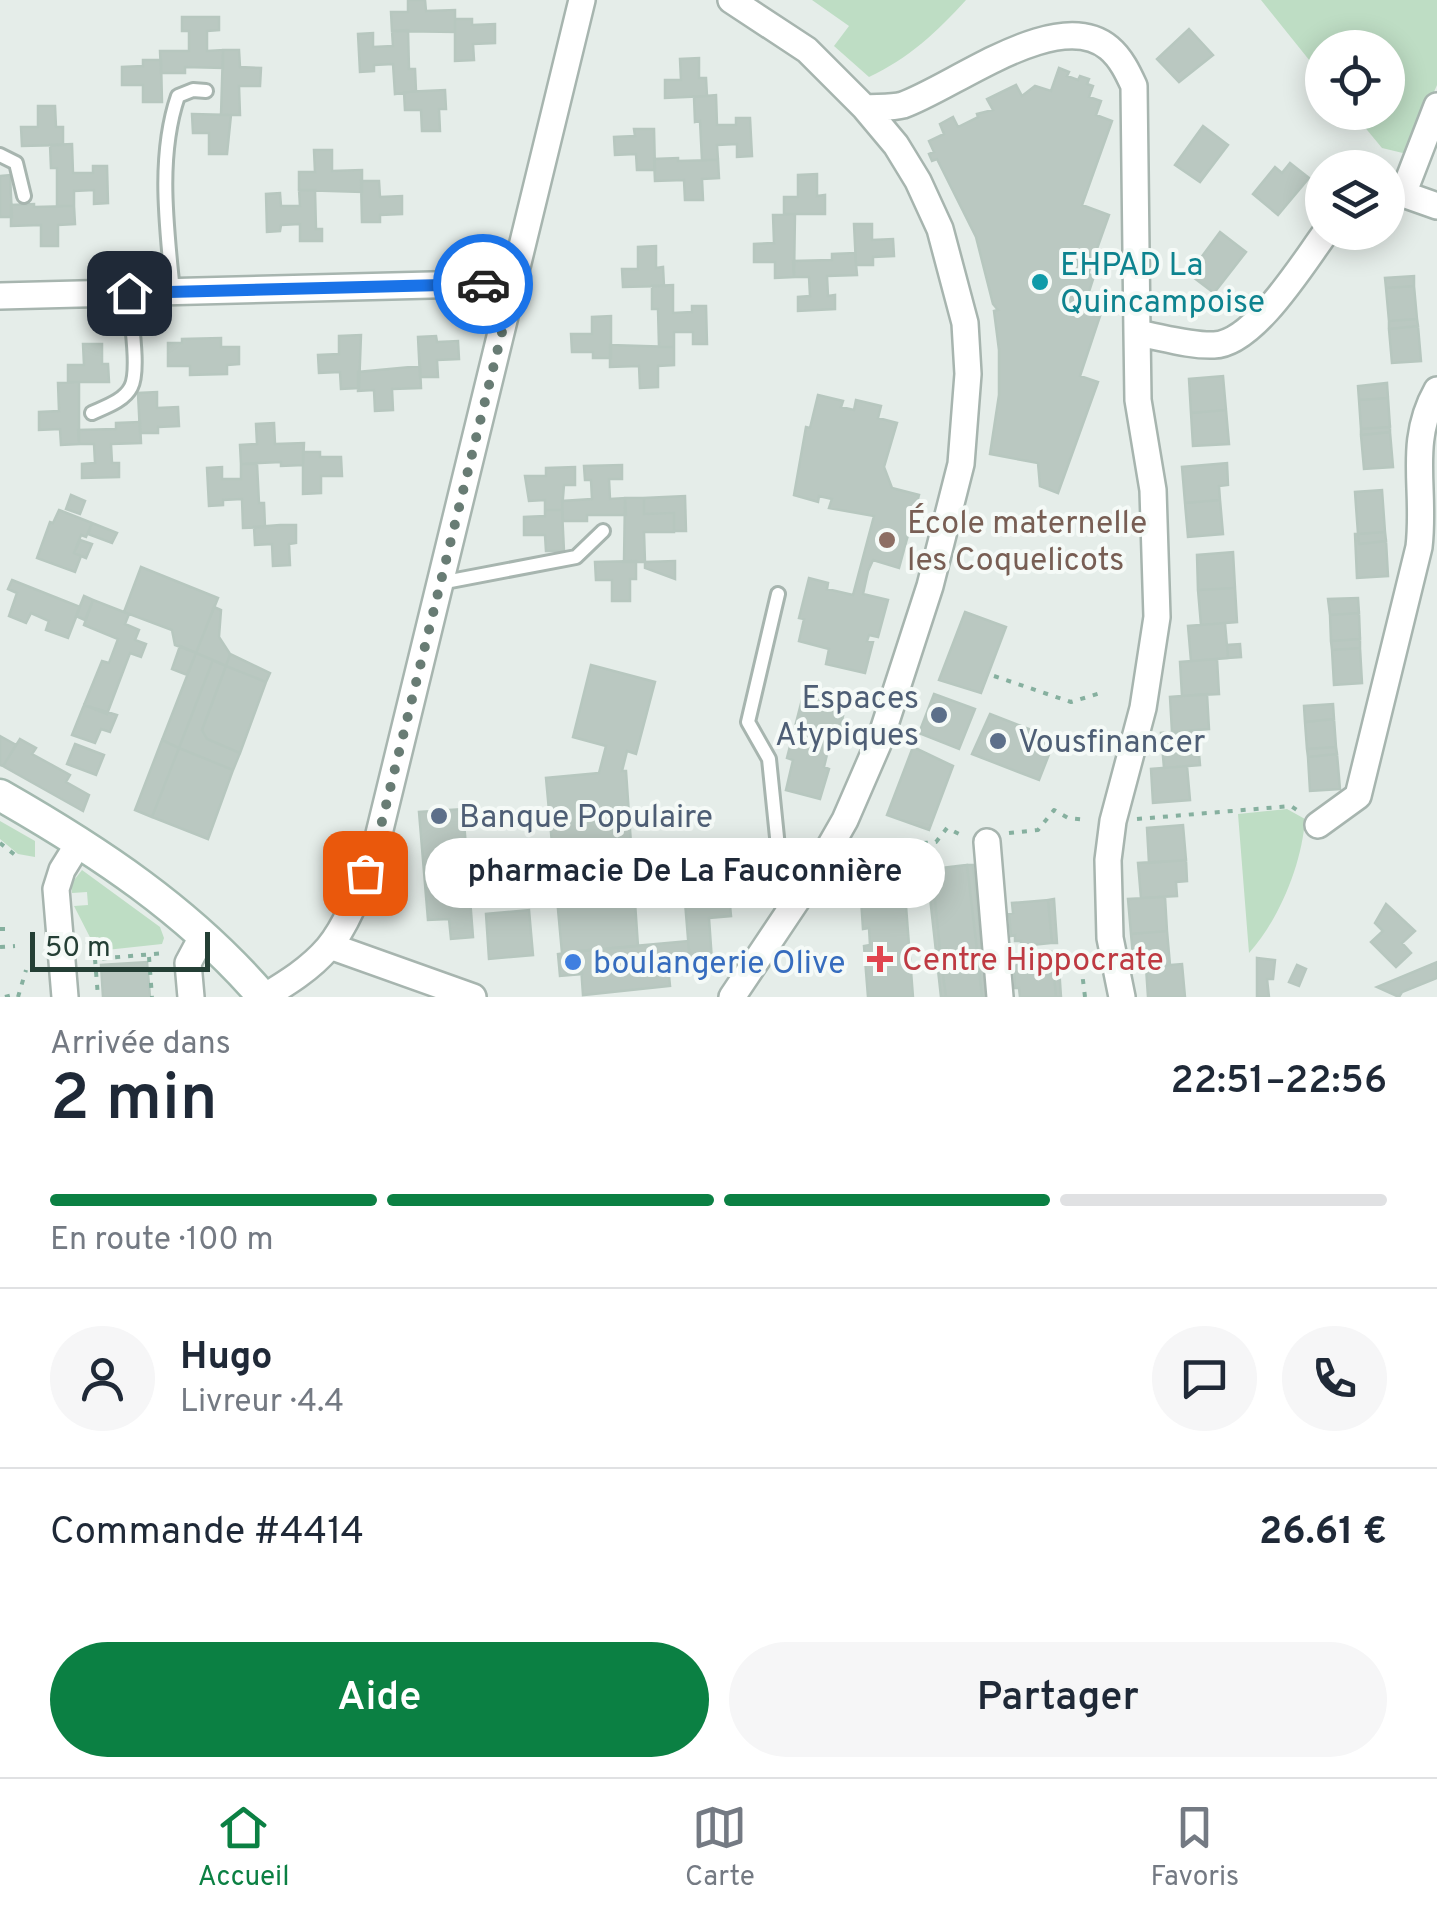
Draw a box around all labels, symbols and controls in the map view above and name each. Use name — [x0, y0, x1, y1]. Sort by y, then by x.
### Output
map controls — [1305, 30, 1405, 250]
button: locate — [1305, 30, 1405, 130]
button: layers — [1305, 150, 1405, 250]
courier — [433, 234, 533, 334]
place label: EHPAD La Quincampoise — [1060, 247, 1265, 324]
pin — [87, 251, 172, 336]
icon: car — [456, 257, 511, 312]
icon: home — [102, 266, 157, 321]
marker: EHPAD La Quincampoise — [1029, 271, 1051, 293]
place label: École maternelle les Coquelicots — [907, 503, 1147, 582]
marker: École maternelle les Coquelicots — [876, 529, 898, 551]
place label: Espaces Atypiques — [775, 680, 919, 757]
marker: Espaces Atypiques — [928, 704, 950, 726]
place label: Vousfinancer — [1018, 724, 1205, 764]
marker: Vousfinancer — [987, 730, 1009, 752]
place label: Banque Populaire — [459, 799, 713, 839]
marker: Banque Populaire — [428, 805, 450, 827]
pin — [323, 831, 408, 916]
callout: pharmacie De La Fauconnière — [425, 838, 945, 908]
icon: bag — [338, 846, 393, 901]
text: pharmacie De La Fauconnière — [468, 853, 902, 893]
scale bar — [30, 927, 210, 971]
text: 50 m — [45, 931, 111, 967]
place label: Centre Hippocrate — [902, 942, 1164, 982]
place label: boulangerie Olive — [593, 945, 845, 985]
marker: Centre Hippocrate — [867, 946, 893, 972]
marker: boulangerie Olive — [562, 951, 584, 973]
text: Arrivée dans — [50, 1025, 231, 1065]
text: 22:51–22:56 — [1171, 1058, 1387, 1107]
text: 2 min — [50, 1061, 218, 1143]
text: En route · 100 m — [50, 1221, 274, 1261]
button: person — [50, 1326, 155, 1431]
button: chat — [1152, 1326, 1257, 1431]
button: phone — [1282, 1326, 1387, 1431]
text: Hugo — [180, 1334, 273, 1383]
text: Livreur · 4.4 — [180, 1383, 344, 1423]
text: Commande #4414 — [50, 1509, 364, 1558]
text: 26.61 € — [1259, 1509, 1387, 1558]
button: Aide — [50, 1642, 709, 1757]
button: Partager — [729, 1642, 1387, 1757]
tab: Accueil — [198, 1800, 290, 1896]
tab: Carte — [685, 1800, 755, 1896]
tab: Favoris — [1150, 1800, 1239, 1896]

